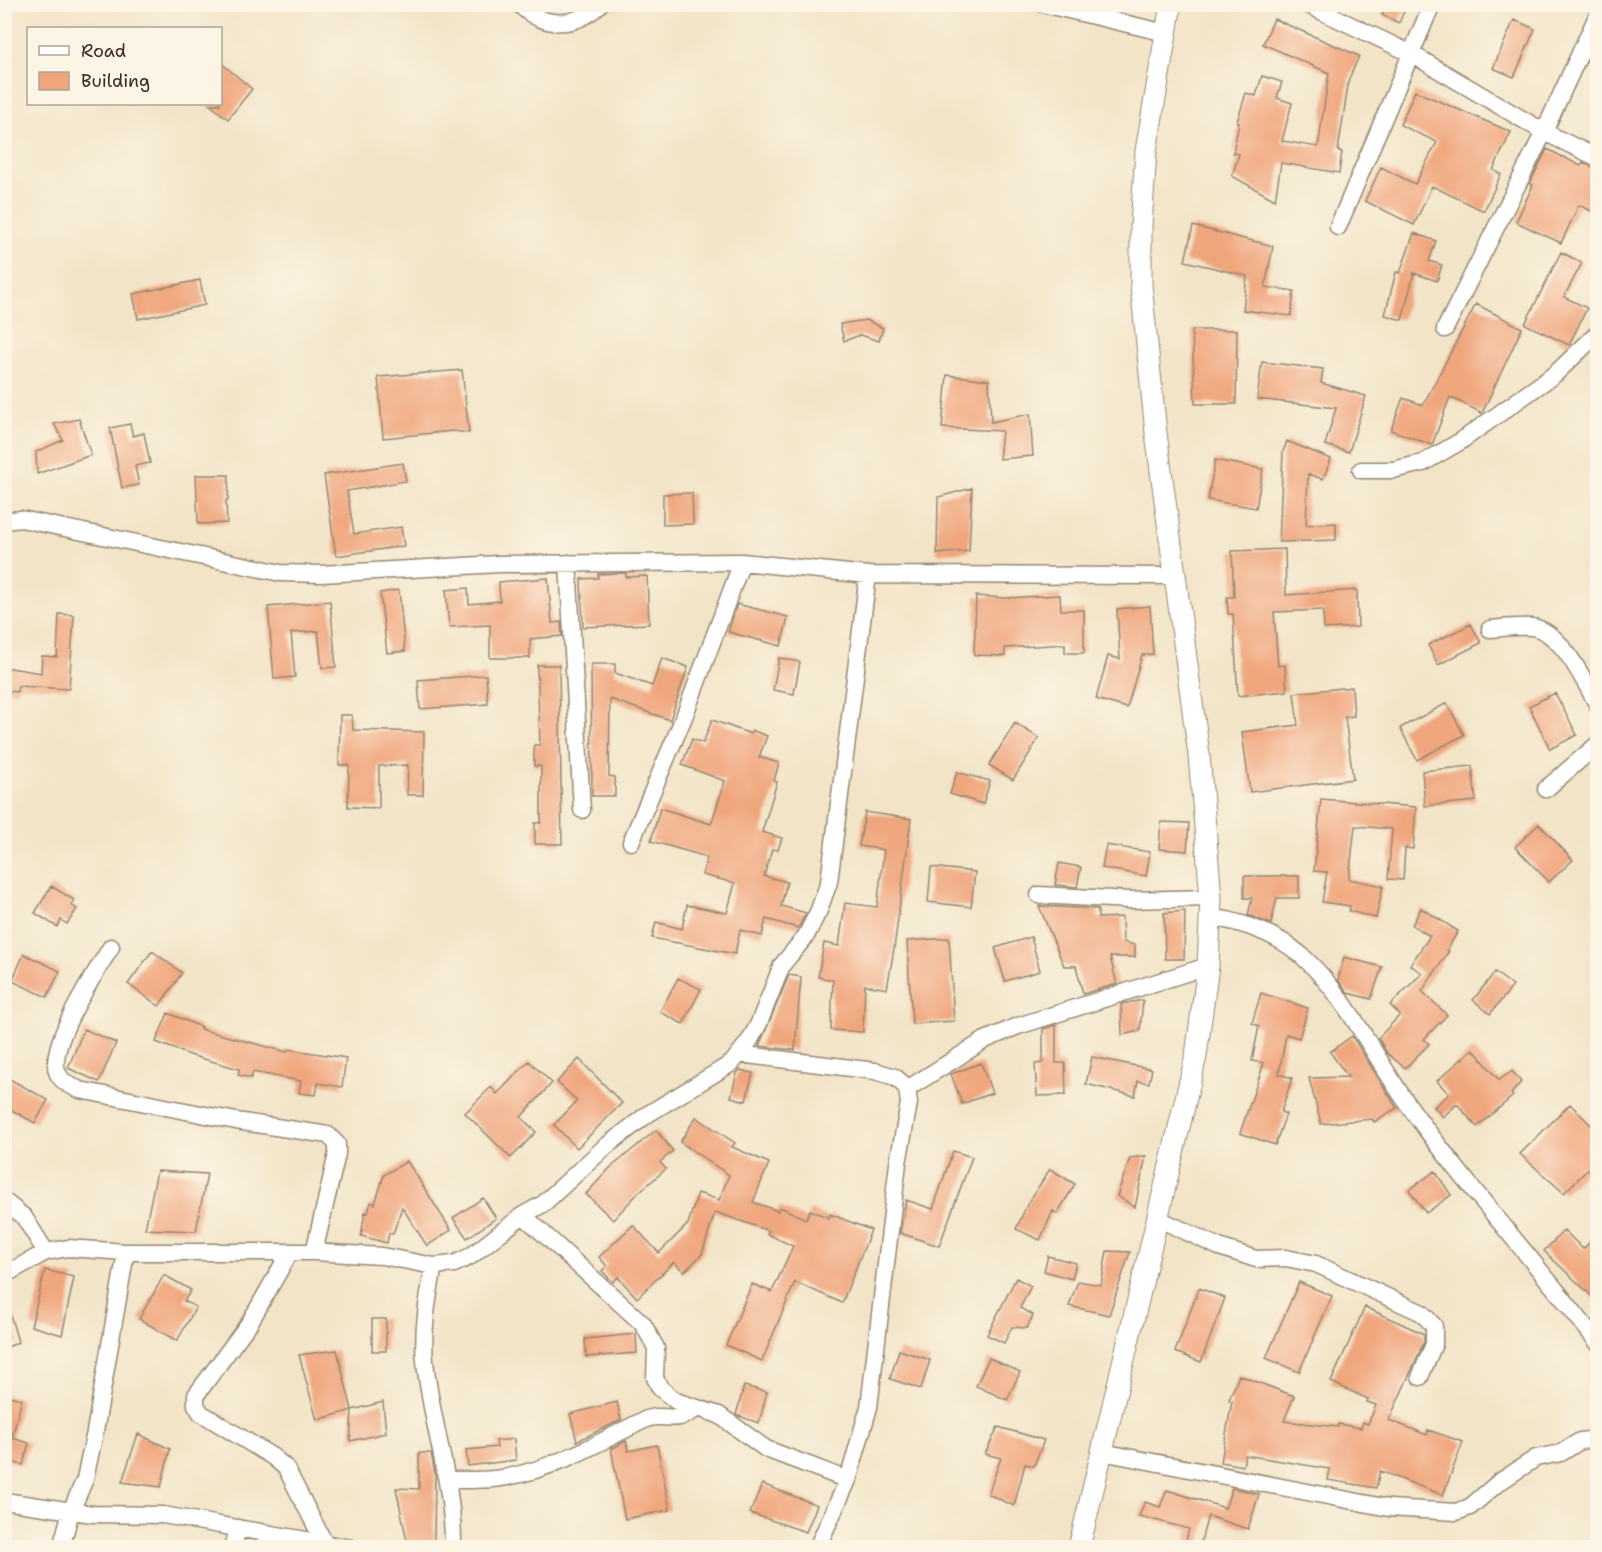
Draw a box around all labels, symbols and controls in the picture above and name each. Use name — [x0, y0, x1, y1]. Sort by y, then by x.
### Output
legend — [27, 27, 222, 105]
text: Road — [81, 39, 126, 63]
text: Building — [81, 69, 150, 93]

